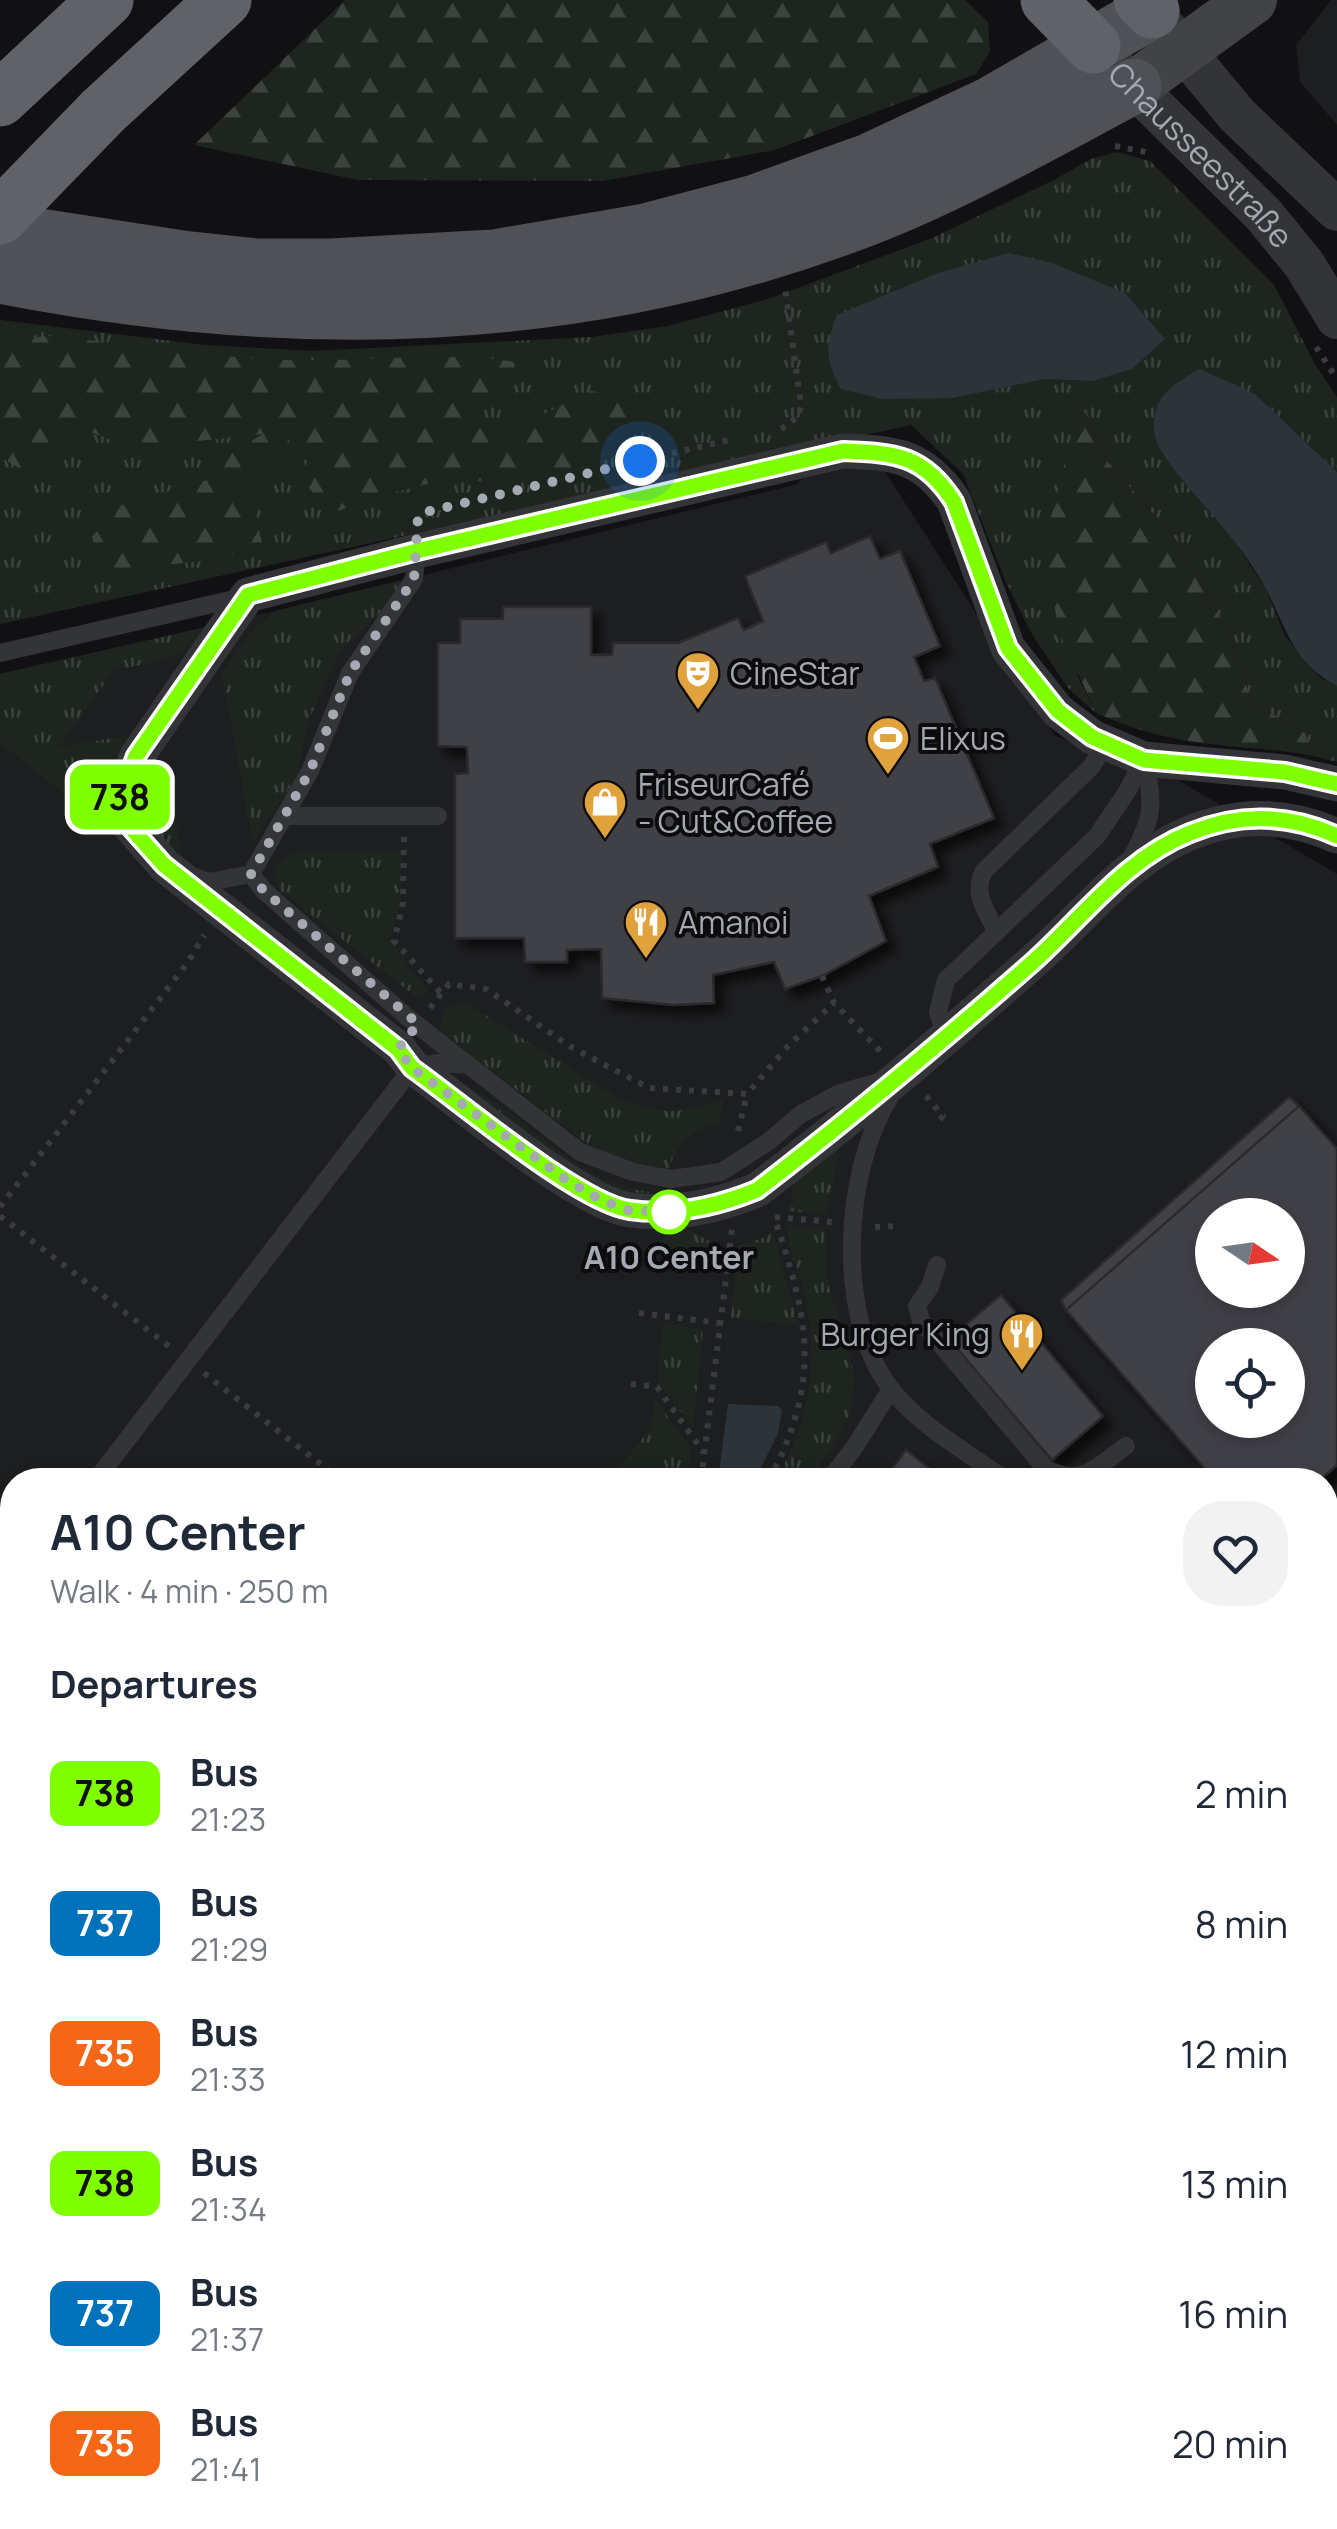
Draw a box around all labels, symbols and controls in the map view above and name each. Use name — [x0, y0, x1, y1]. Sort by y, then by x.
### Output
street label: Chausseestraße — [1099, 52, 1304, 257]
your location — [615, 436, 665, 486]
theatre icon: CineStar — [675, 650, 721, 711]
place label: CineStar — [730, 651, 860, 695]
sports icon: Elixus — [865, 715, 911, 776]
place label: Elixus — [920, 716, 1006, 760]
place label: FriseurCafé - Cut&Coffee — [638, 762, 833, 843]
line badge: 738 — [62, 764, 178, 830]
text: 738 — [90, 773, 150, 821]
shop icon: FriseurCafé - Cut&Coffee — [582, 779, 628, 840]
restaurant icon: Amanoi — [623, 899, 669, 960]
place label: Amanoi — [678, 900, 789, 944]
marker: A10 Center — [648, 1191, 690, 1233]
north arrow — [1195, 1198, 1305, 1308]
map controls — [1195, 1198, 1305, 1438]
place label: A10 Center — [584, 1235, 754, 1279]
restaurant icon: Burger King — [999, 1311, 1045, 1372]
place label: Burger King — [820, 1312, 990, 1356]
button: locate — [1195, 1328, 1305, 1438]
text: A10 Center — [50, 1499, 306, 1564]
button: heart — [1183, 1501, 1288, 1606]
text: Walk · 4 min · 250 m — [50, 1569, 328, 1613]
text: Departures — [50, 1657, 258, 1709]
text: Bus — [190, 1745, 258, 1797]
text: 2 min — [1195, 1767, 1288, 1819]
text: 738 — [75, 1769, 135, 1817]
text: 21:23 — [190, 1797, 266, 1841]
text: Bus — [190, 1875, 258, 1927]
text: 8 min — [1195, 1897, 1288, 1949]
text: 737 — [76, 1899, 134, 1947]
text: 21:29 — [190, 1927, 268, 1971]
text: Bus — [190, 2005, 258, 2057]
text: 12 min — [1180, 2027, 1288, 2079]
text: 735 — [75, 2029, 135, 2077]
text: 21:33 — [190, 2057, 266, 2101]
text: Bus — [190, 2135, 258, 2187]
text: 13 min — [1181, 2157, 1288, 2209]
text: 738 — [75, 2159, 135, 2207]
text: 21:34 — [190, 2187, 267, 2231]
text: Bus — [190, 2265, 258, 2317]
text: 16 min — [1178, 2287, 1288, 2339]
text: 737 — [76, 2289, 134, 2337]
text: 21:37 — [190, 2317, 264, 2361]
text: Bus — [190, 2395, 258, 2447]
text: 20 min — [1172, 2417, 1288, 2469]
text: 735 — [75, 2419, 135, 2467]
text: 21:41 — [190, 2447, 262, 2491]

